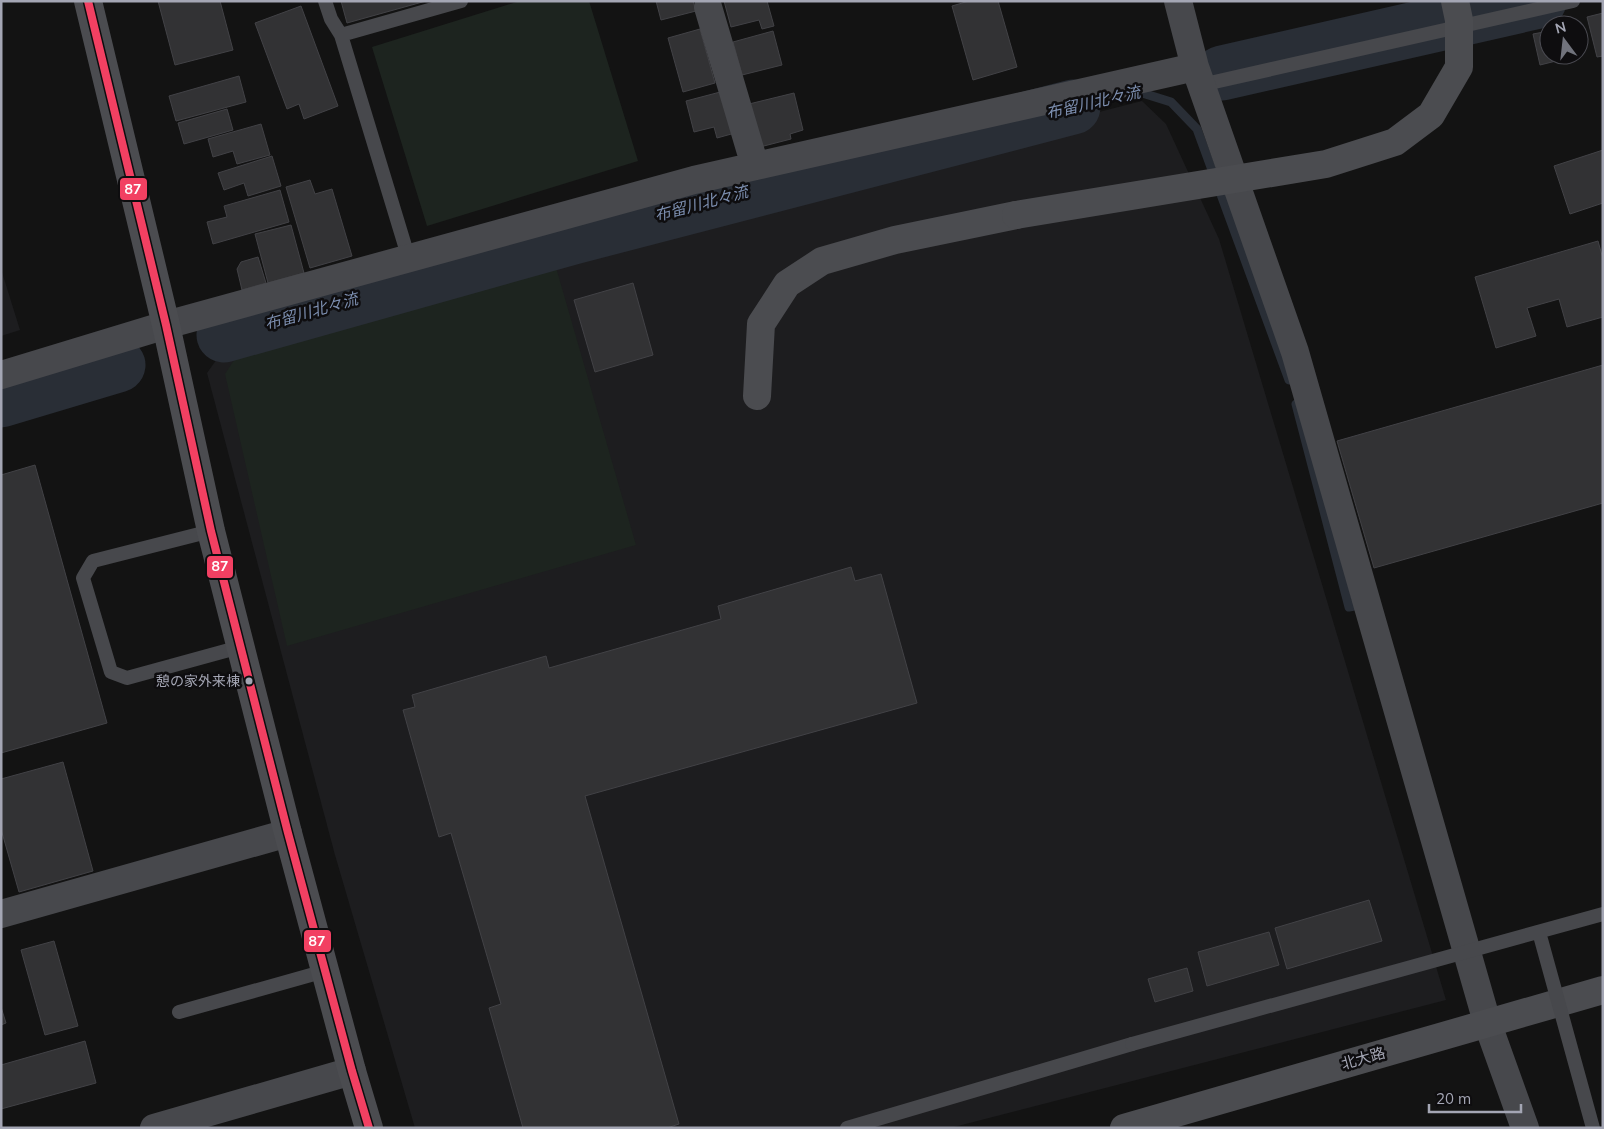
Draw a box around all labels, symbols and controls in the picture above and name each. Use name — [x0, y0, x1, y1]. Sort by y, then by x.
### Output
north arrow — [1539, 15, 1589, 65]
text: N — [1553, 17, 1568, 38]
water label: 布留川北々流 — [1044, 81, 1145, 123]
line badge: 87 — [119, 177, 148, 201]
text: 87 — [125, 180, 141, 198]
water label: 布留川北々流 — [652, 180, 753, 225]
water label: 布留川北々流 — [262, 287, 363, 334]
line badge: 87 — [206, 555, 234, 579]
text: 87 — [212, 557, 228, 575]
place label: 憩の家外来棟 — [156, 672, 240, 690]
marker: 憩の家外来棟 — [244, 676, 254, 686]
line badge: 87 — [303, 929, 332, 953]
text: 87 — [309, 932, 325, 950]
street label: 北大路 — [1339, 1043, 1387, 1073]
scale bar — [1429, 1082, 1522, 1114]
text: 20 m — [1436, 1089, 1471, 1108]

